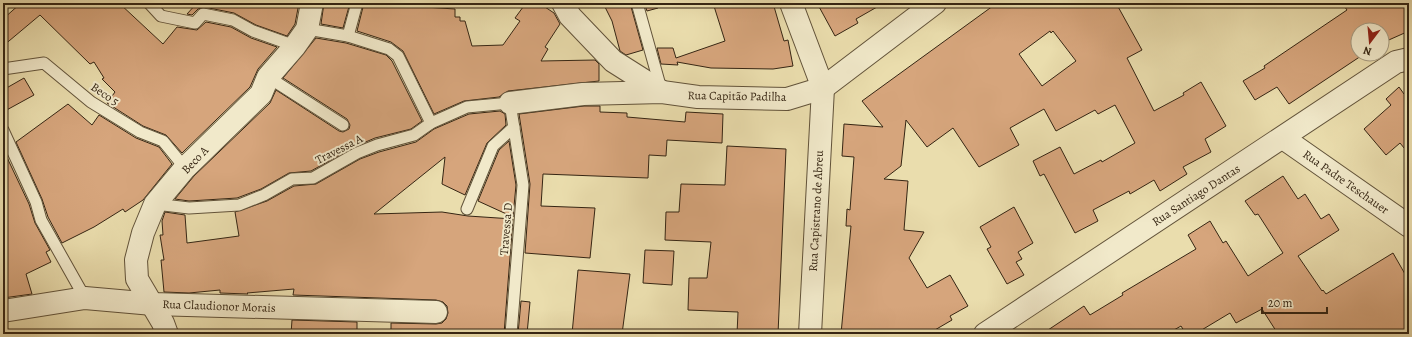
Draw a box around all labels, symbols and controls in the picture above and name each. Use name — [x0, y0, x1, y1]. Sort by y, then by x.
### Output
north arrow — [1350, 22, 1390, 62]
text: N — [1361, 43, 1373, 59]
street label: Beco 5 — [88, 79, 122, 109]
street label: Rua Capitão Padilha — [687, 87, 787, 105]
street label: Travessa A — [313, 130, 366, 168]
street label: Beco A — [178, 142, 213, 177]
street label: Rua Padre Teschauer — [1300, 146, 1393, 218]
street label: Rua Capistrano de Abreu — [805, 149, 827, 272]
street label: Rua Santiago Dantas — [1149, 160, 1243, 229]
street label: Travessa D — [496, 202, 516, 256]
scale bar — [1262, 289, 1327, 315]
text: 20 m — [1268, 295, 1292, 311]
street label: Rua Claudionor Morais — [162, 296, 276, 316]

